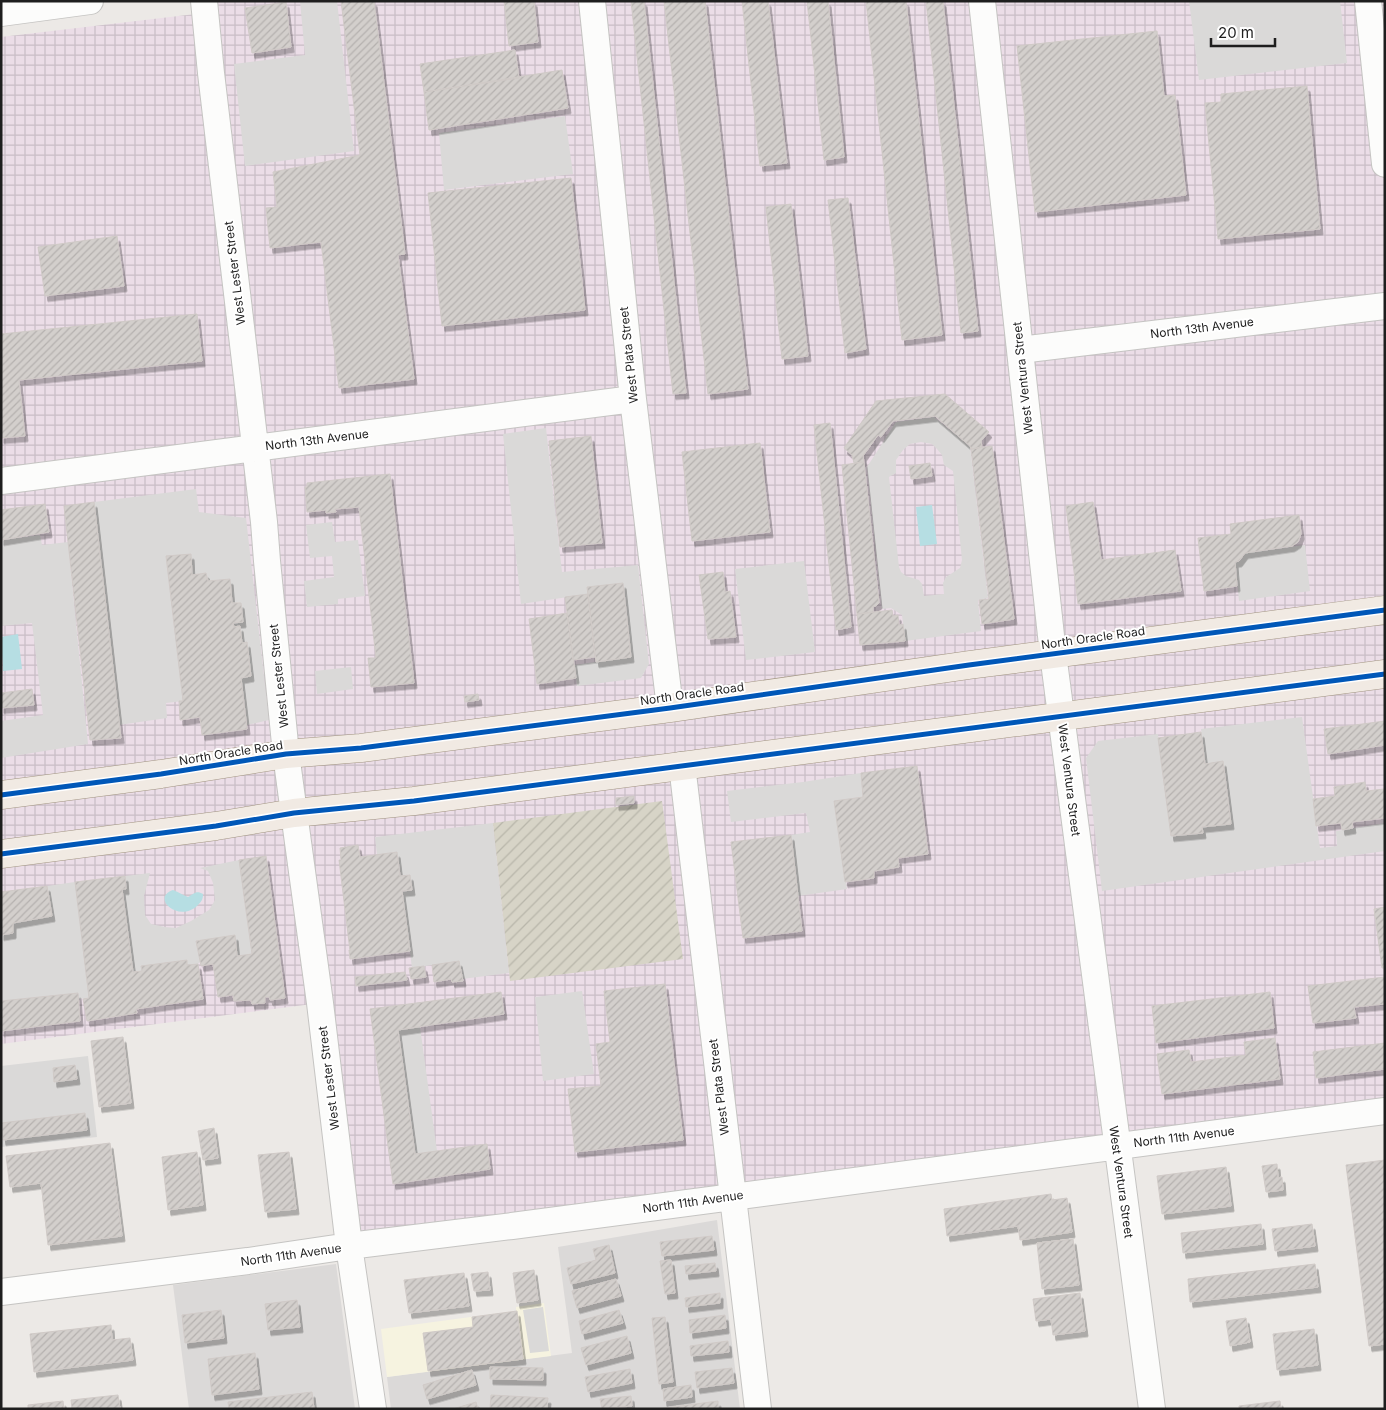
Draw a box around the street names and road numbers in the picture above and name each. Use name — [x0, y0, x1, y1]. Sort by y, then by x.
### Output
street label: West Lester Street — [221, 220, 248, 326]
street label: West Plata Street — [616, 306, 641, 404]
street label: North 13th Avenue — [1149, 314, 1255, 341]
street label: West Ventura Street — [1009, 321, 1036, 435]
street label: North 13th Avenue — [264, 426, 370, 453]
street label: West Lester Street — [266, 623, 291, 729]
street label: North Oracle Road — [1040, 623, 1146, 652]
street label: North Oracle Road — [639, 679, 745, 708]
street label: West Ventura Street — [1055, 723, 1084, 837]
street label: North Oracle Road — [178, 737, 284, 768]
street label: West Lester Street — [315, 1025, 342, 1131]
street label: West Plata Street — [705, 1038, 732, 1136]
street label: North 11th Avenue — [1132, 1123, 1235, 1150]
street label: West Ventura Street — [1106, 1125, 1137, 1239]
street label: North 11th Avenue — [641, 1187, 744, 1216]
street label: North 11th Avenue — [239, 1240, 342, 1269]

